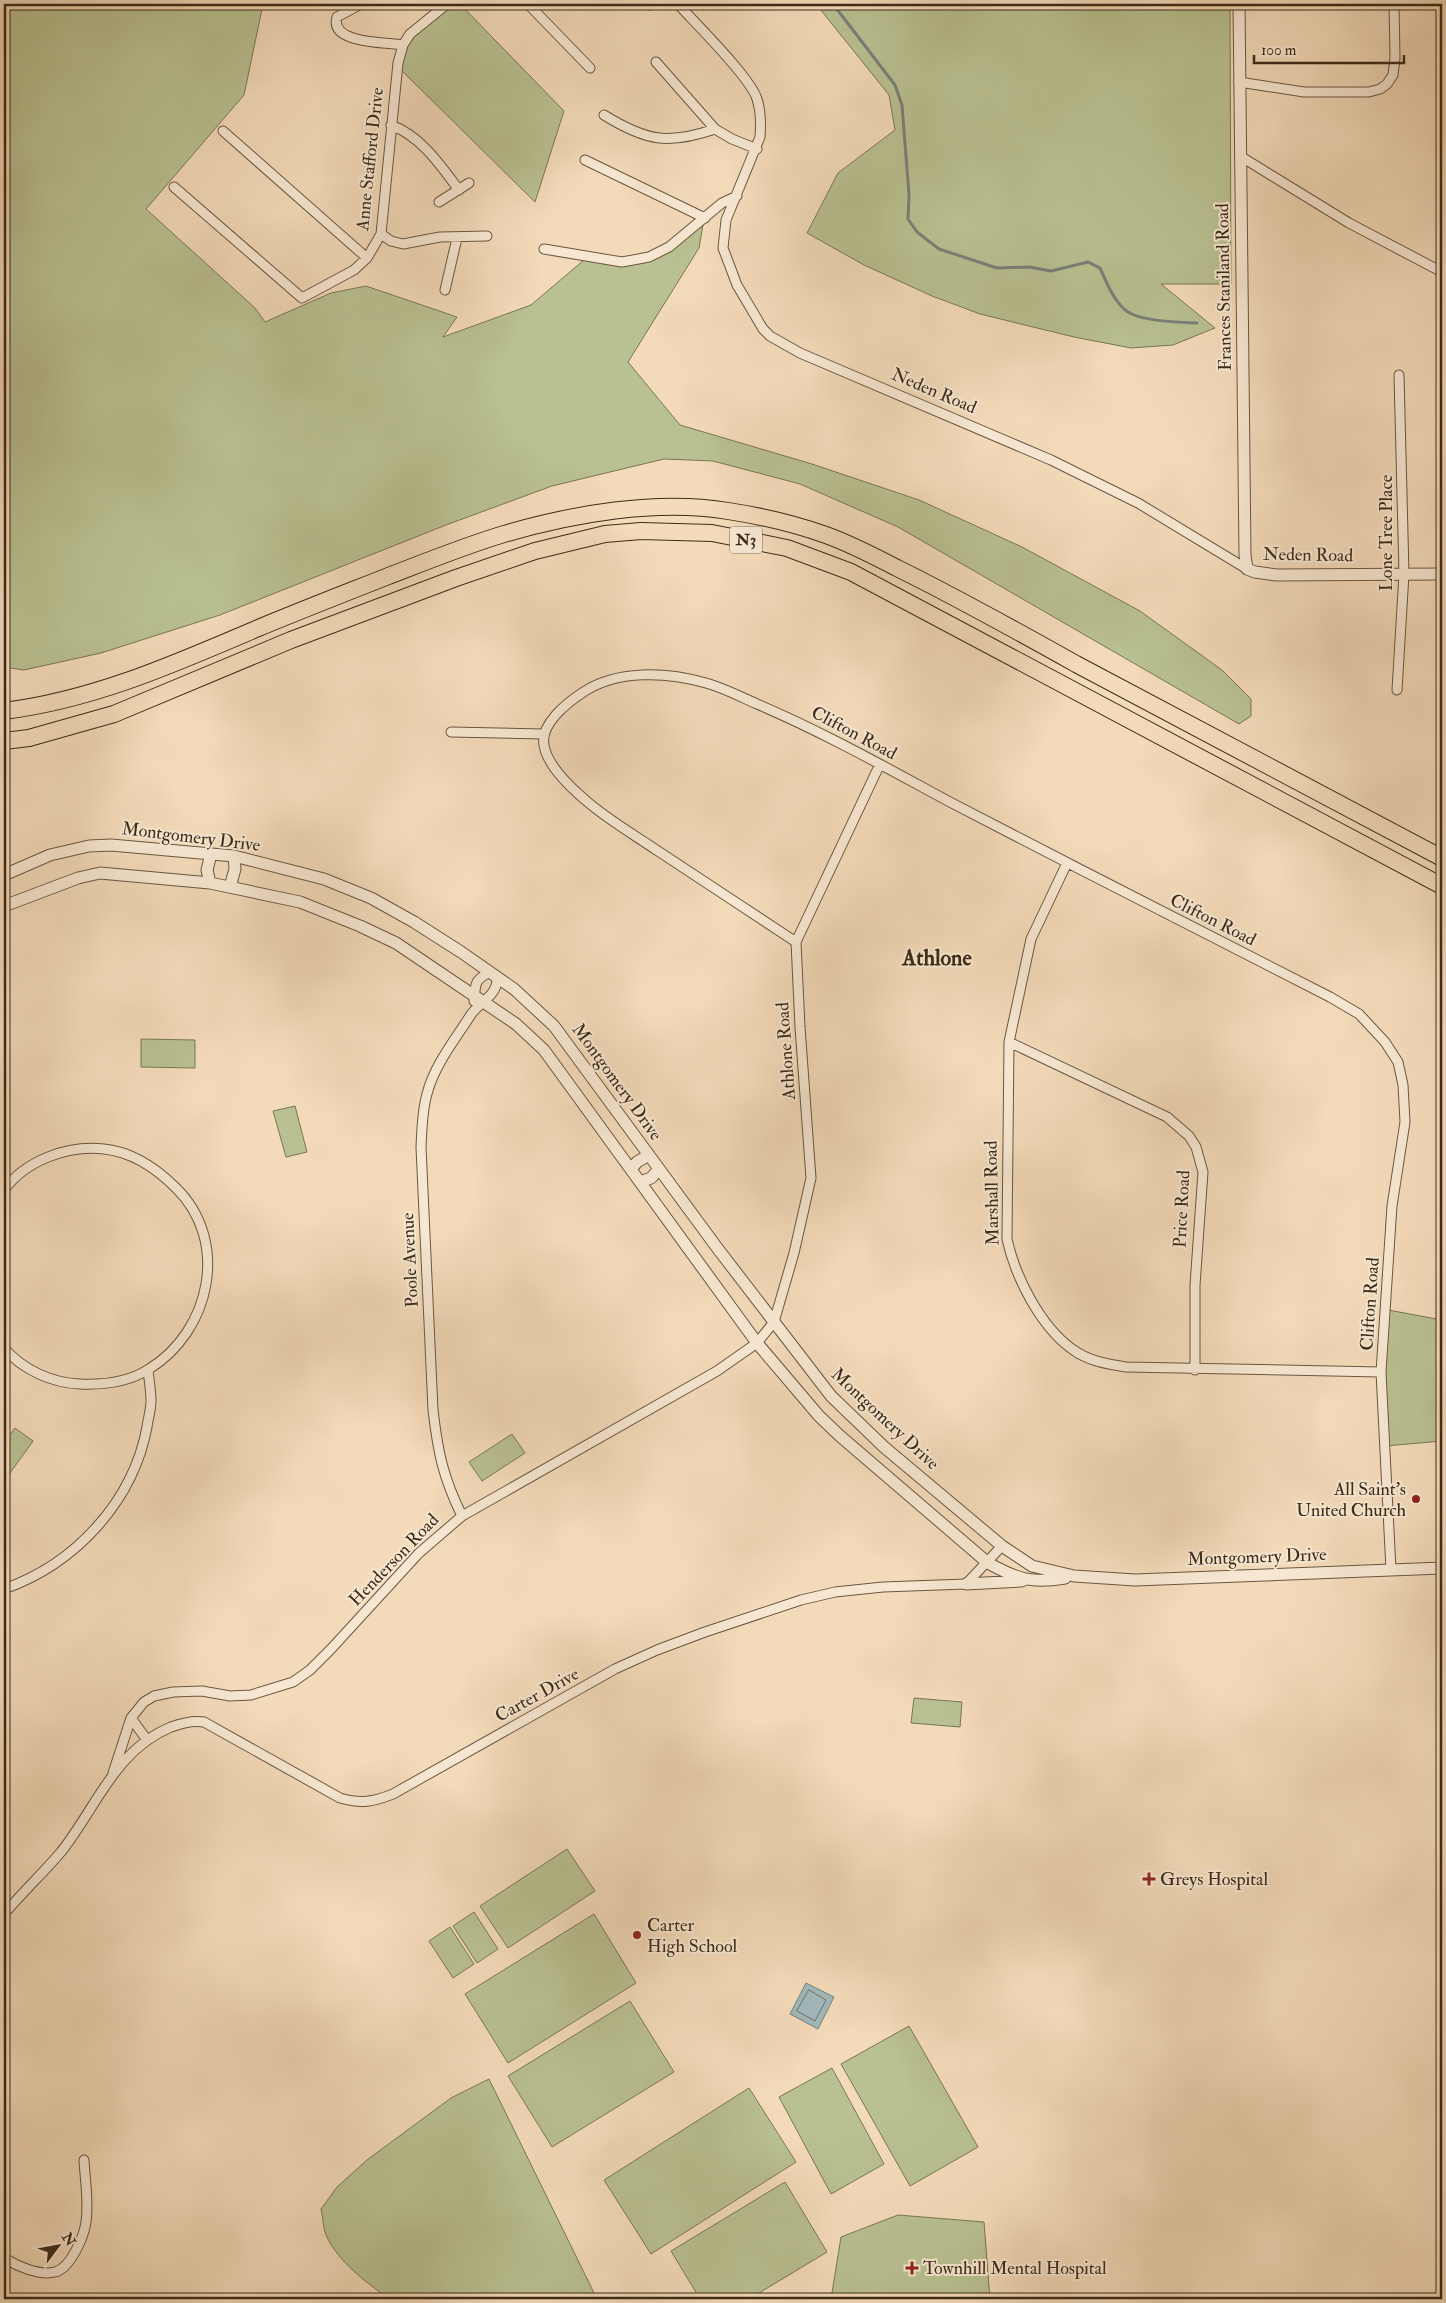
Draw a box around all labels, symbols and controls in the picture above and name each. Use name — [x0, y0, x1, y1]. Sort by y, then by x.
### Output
scale bar — [1254, 32, 1404, 64]
text: 100 m — [1261, 41, 1297, 60]
street label: Anne Stafford Drive — [351, 86, 389, 233]
street label: Frances Staniland Road — [1211, 203, 1237, 371]
street label: Neden Road — [888, 363, 980, 419]
street label: Lone Tree Place — [1375, 474, 1398, 591]
road number: N3 — [730, 526, 762, 554]
street label: Neden Road — [1263, 543, 1353, 567]
street label: Clifton Road — [807, 701, 901, 765]
street label: Montgomery Drive — [120, 817, 262, 857]
street label: Clifton Road — [1166, 889, 1260, 952]
district label: Athlone — [901, 944, 972, 972]
street label: Athlone Road — [771, 1001, 801, 1102]
street label: Montgomery Drive — [567, 1019, 668, 1146]
street label: Marshall Road — [980, 1140, 1004, 1246]
street label: Price Road — [1168, 1169, 1196, 1249]
street label: Poole Avenue — [396, 1211, 424, 1308]
street label: Clifton Road — [1355, 1256, 1385, 1351]
street label: Montgomery Drive — [826, 1363, 944, 1475]
place label: All Saint's United Church — [1296, 1478, 1407, 1522]
marker: All Saint's United Church — [1410, 1493, 1422, 1505]
street label: Henderson Road — [344, 1509, 444, 1611]
street label: Montgomery Drive — [1187, 1543, 1327, 1571]
street label: Carter Drive — [491, 1662, 583, 1727]
place label: Greys Hospital — [1160, 1868, 1268, 1891]
marker: Greys Hospital — [1142, 1872, 1156, 1886]
place label: Carter High School — [647, 1914, 738, 1958]
marker: Carter High School — [631, 1929, 643, 1941]
north arrow — [32, 2220, 82, 2270]
text: N — [58, 2229, 79, 2250]
place label: Townhill Mental Hospital — [923, 2257, 1107, 2280]
marker: Townhill Mental Hospital — [905, 2261, 919, 2275]

